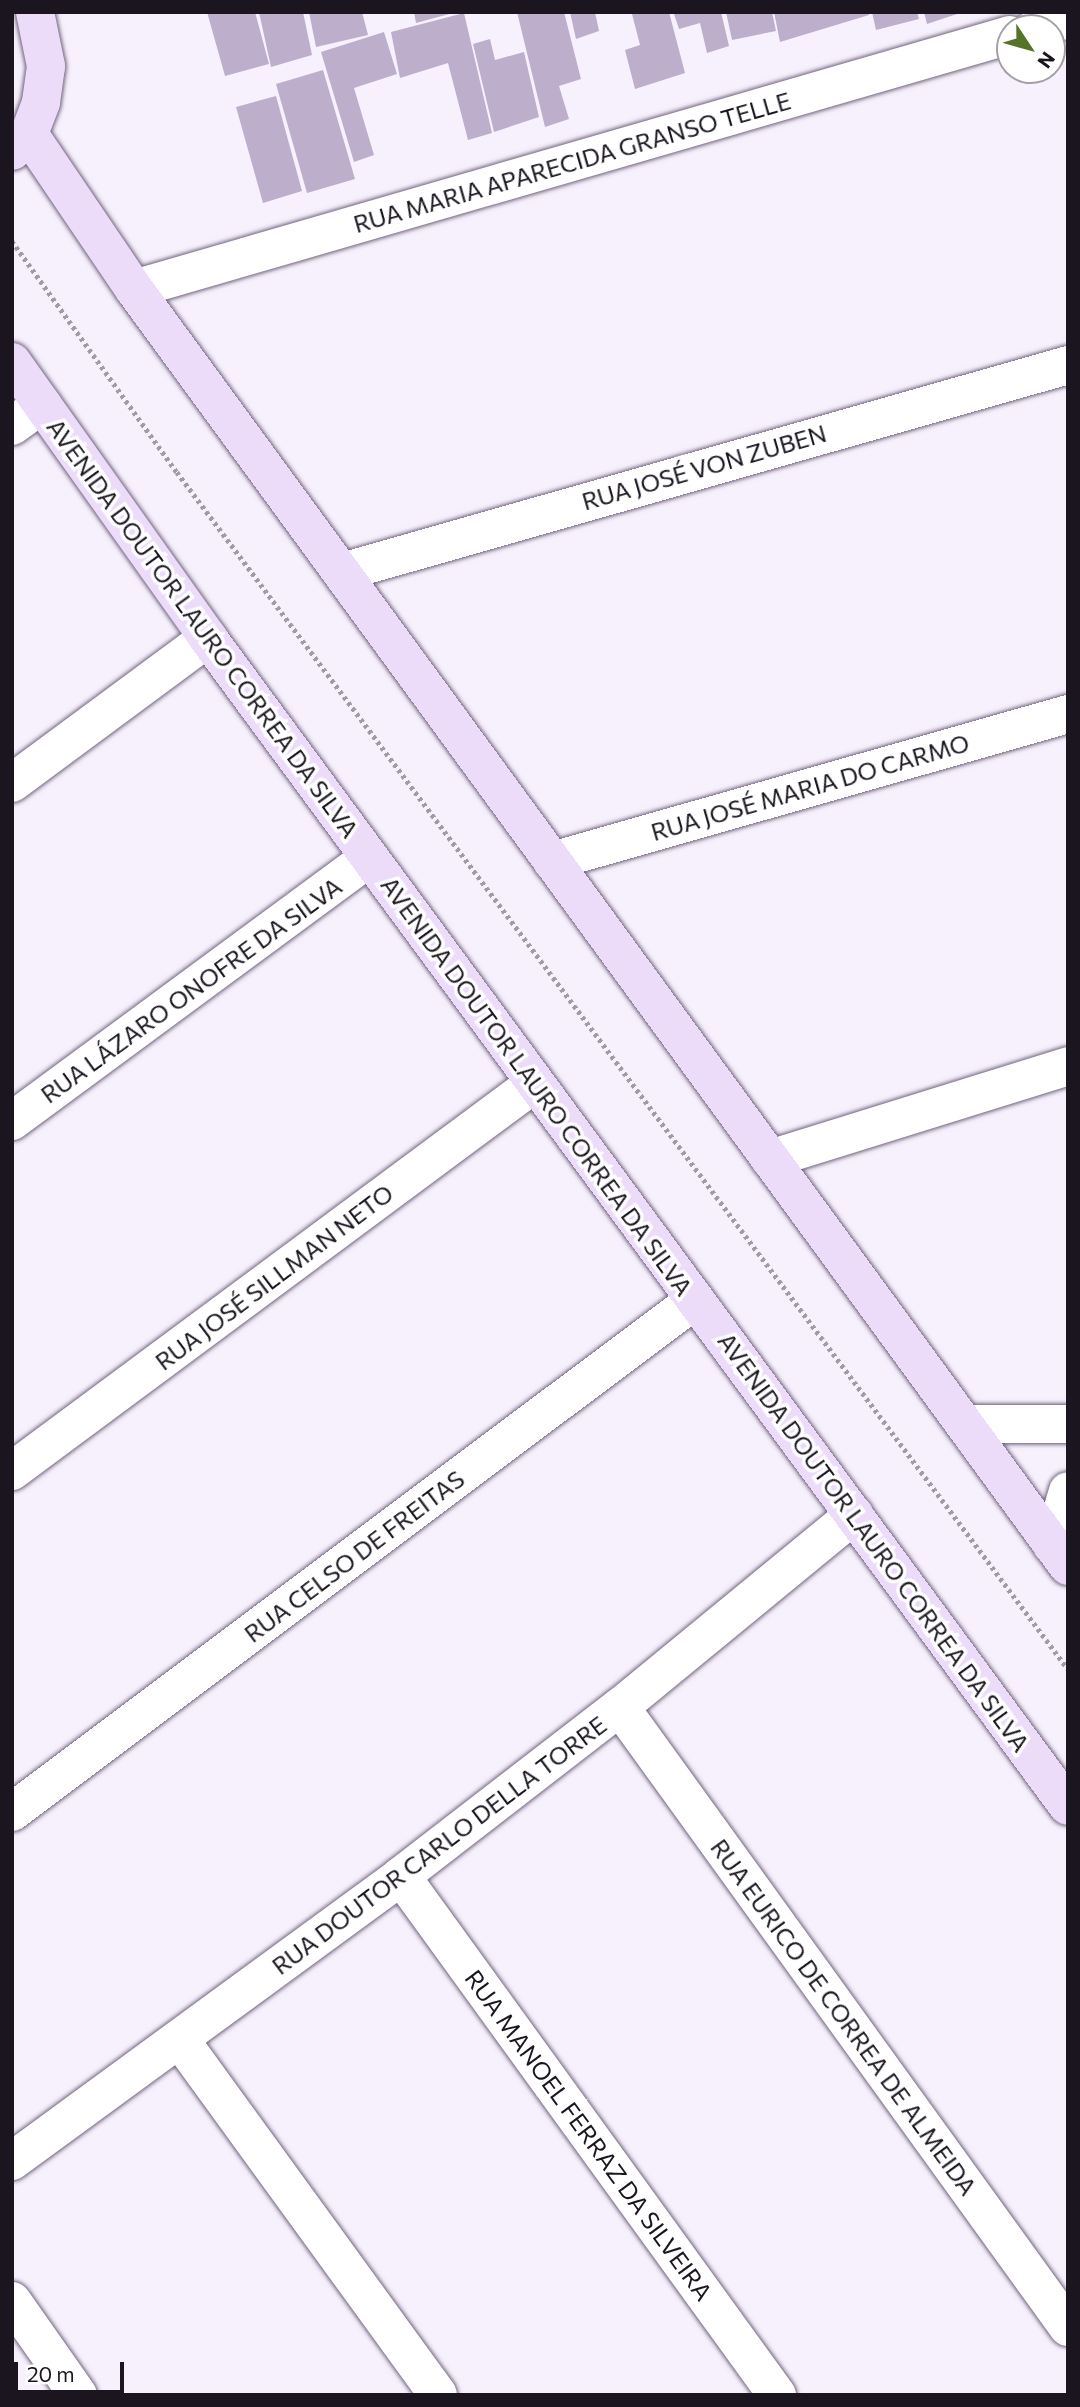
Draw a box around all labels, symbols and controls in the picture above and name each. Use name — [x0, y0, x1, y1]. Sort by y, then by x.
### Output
north arrow — [996, 14, 1066, 84]
text: N — [1033, 48, 1060, 73]
street label: RUA MARIA APARECIDA GRANSO TELLE — [350, 86, 794, 238]
street label: AVENIDA DOUTOR LAURO CORREA DA SILVA — [41, 413, 365, 843]
street label: RUA JOSÉ VON ZUBEN — [579, 418, 829, 516]
street label: RUA JOSÉ MARIA DO CARMO — [648, 728, 972, 846]
street label: RUA LÁZARO ONOFRE DA SILVA — [35, 871, 347, 1109]
street label: AVENIDA DOUTOR LAURO CORREA DA SILVA — [375, 871, 699, 1301]
street label: RUA JOSÉ SILLMAN NETO — [149, 1178, 399, 1376]
street label: AVENIDA DOUTOR LAURO CORREA DA SILVA — [712, 1327, 1036, 1757]
street label: RUA CELSO DE FREITAS — [239, 1464, 469, 1648]
street label: RUA DOUTOR CARLO DELLA TORRE — [266, 1710, 612, 1980]
street label: RUA EURICO DE CORREA DE ALMEIDA — [705, 1833, 983, 2201]
street label: RUA MANOEL FERRAZ DA SILVEIRA — [459, 1964, 719, 2306]
scale bar — [18, 2348, 128, 2392]
text: 20 m — [27, 2361, 75, 2386]

